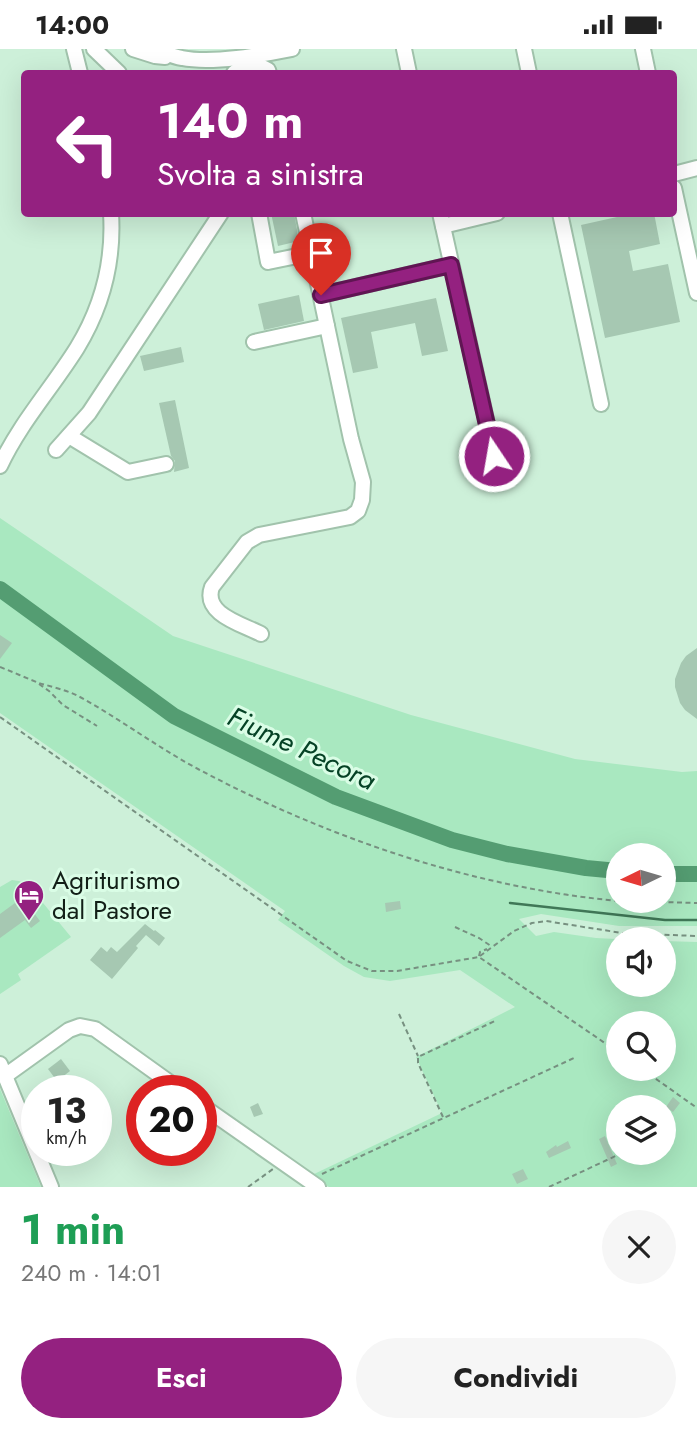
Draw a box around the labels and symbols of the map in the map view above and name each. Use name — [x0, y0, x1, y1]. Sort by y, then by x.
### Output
pin — [291, 223, 351, 295]
position arrow — [457, 419, 531, 493]
water label: Fiume Pecora — [221, 696, 383, 801]
north arrow — [606, 843, 676, 913]
place label: Agriturismo dal Pastore — [52, 861, 180, 929]
hotel icon: Agriturismo dal Pastore — [12, 878, 46, 922]
speed limit sign: 20 — [126, 1075, 217, 1166]

